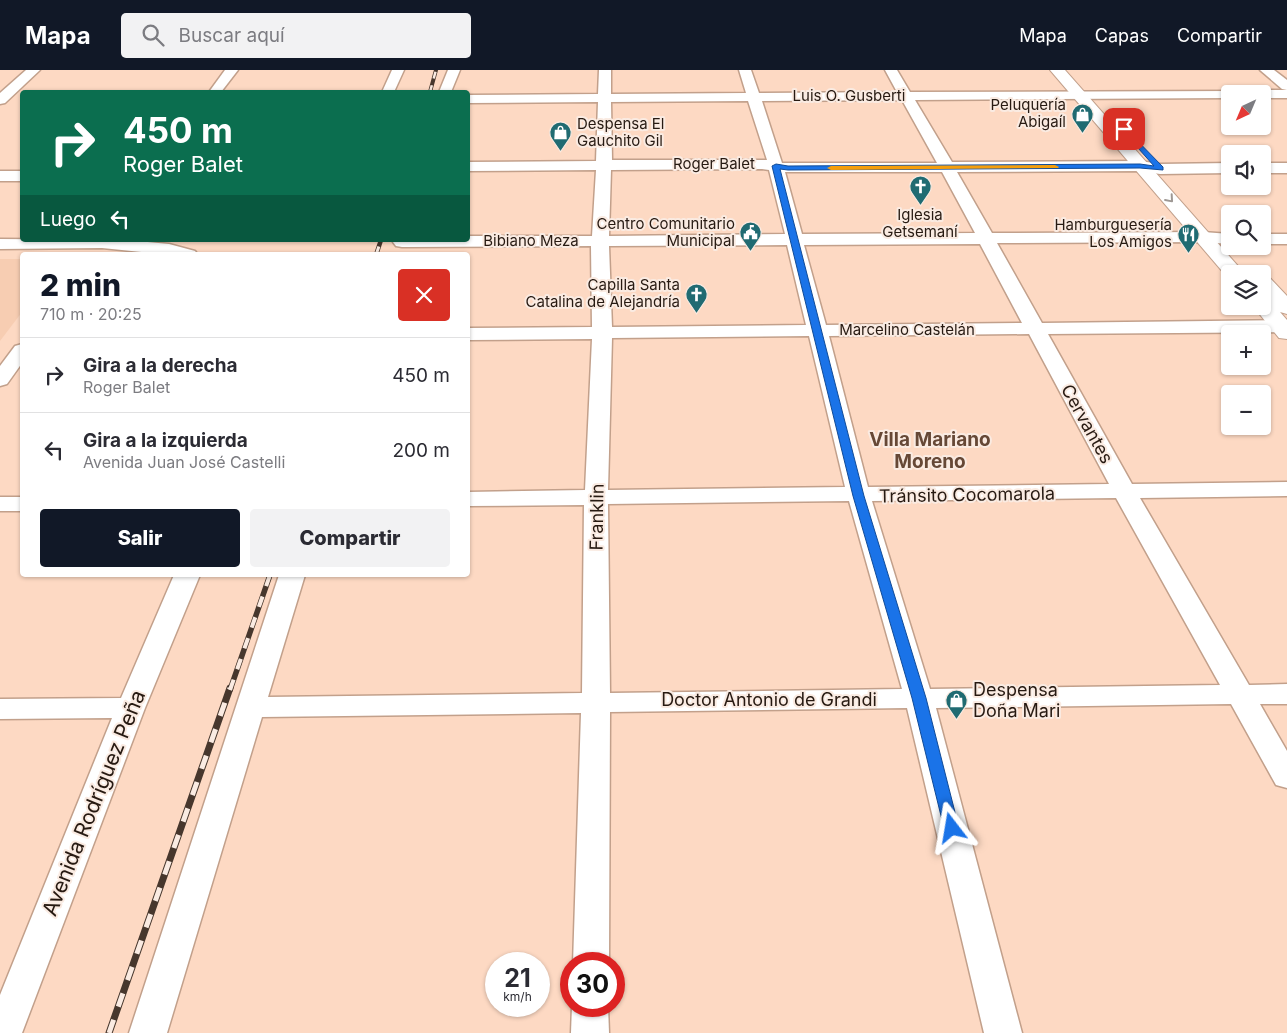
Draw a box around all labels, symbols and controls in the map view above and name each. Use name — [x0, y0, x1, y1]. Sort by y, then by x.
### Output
search box — [121, 13, 471, 58]
text: Mapa — [25, 21, 91, 50]
icon: search — [139, 21, 167, 49]
text: Buscar aquí — [179, 24, 285, 47]
text: Mapa — [1019, 25, 1067, 46]
text: Capas — [1095, 25, 1149, 46]
text: Compartir — [1177, 25, 1262, 46]
north arrow — [1221, 85, 1271, 135]
map controls — [1221, 85, 1271, 435]
street label: Luis O. Gusberti — [793, 86, 905, 105]
place label: Peluquería Abigaíl — [991, 95, 1066, 131]
shop icon: Peluquería Abigaíl — [1070, 102, 1094, 133]
pin — [1103, 108, 1145, 150]
text: 450 m — [123, 109, 233, 151]
icon: right — [40, 110, 105, 175]
place label: Despensa El Gauchito Gil — [577, 114, 665, 150]
icon: arrive — [1110, 115, 1138, 143]
shop icon: Despensa El Gauchito Gil — [549, 121, 573, 152]
button: sound — [1221, 145, 1271, 195]
text: Roger Balet — [123, 151, 243, 177]
street label: Roger Balet — [673, 154, 755, 173]
church icon: Iglesia Getsemaní — [908, 175, 932, 206]
one-way arrow — [1164, 194, 1173, 203]
icon: left — [106, 205, 134, 233]
place label: Iglesia Getsemaní — [882, 205, 958, 241]
button: search — [1221, 205, 1271, 255]
text: Luego — [40, 208, 96, 231]
place label: Centro Comunitario Municipal — [597, 214, 735, 250]
place label: Hamburguesería Los Amigos — [1054, 215, 1172, 251]
public building icon: Centro Comunitario Municipal — [739, 221, 763, 252]
restaurant icon: Hamburguesería Los Amigos — [1176, 222, 1200, 253]
street label: Bibiano Meza — [483, 231, 579, 250]
button: layers — [1221, 265, 1271, 315]
text: 2 min — [40, 267, 121, 303]
button: close — [398, 269, 450, 321]
place label: Capilla Santa Catalina de Alejandría — [526, 275, 680, 311]
church icon: Capilla Santa Catalina de Alejandría — [684, 282, 708, 313]
text: 710 m · 20:25 — [40, 304, 142, 324]
street label: Marcelino Castelán — [839, 320, 975, 339]
button: + — [1221, 325, 1271, 375]
text: Gira a la derecha — [83, 354, 238, 377]
icon: right — [40, 361, 68, 389]
text: 450 m — [392, 364, 450, 387]
text: Roger Balet — [83, 377, 170, 397]
street label: Cervantes — [1057, 381, 1118, 467]
button: − — [1221, 385, 1271, 435]
district label: Villa Mariano Moreno — [869, 428, 991, 473]
text: Gira a la izquierda — [83, 429, 248, 452]
icon: left — [40, 436, 68, 464]
text: 200 m — [392, 439, 450, 462]
text: Avenida Juan José Castelli — [83, 452, 285, 472]
street label: Tránsito Cocomarola — [879, 482, 1055, 507]
street label: Franklin — [585, 483, 608, 551]
button: Salir — [40, 509, 240, 567]
button: Compartir — [250, 509, 450, 567]
place label: Despensa Doña Mari — [973, 679, 1060, 721]
street label: Avenida Rodríguez Peña — [37, 686, 150, 919]
shop icon: Despensa Doña Mari — [945, 688, 969, 719]
street label: Doctor Antonio de Grandi — [661, 689, 877, 710]
position arrow — [925, 801, 977, 853]
speed limit sign: 30 — [560, 952, 625, 1017]
text: 21 — [504, 963, 531, 993]
text: km/h — [503, 989, 532, 1004]

